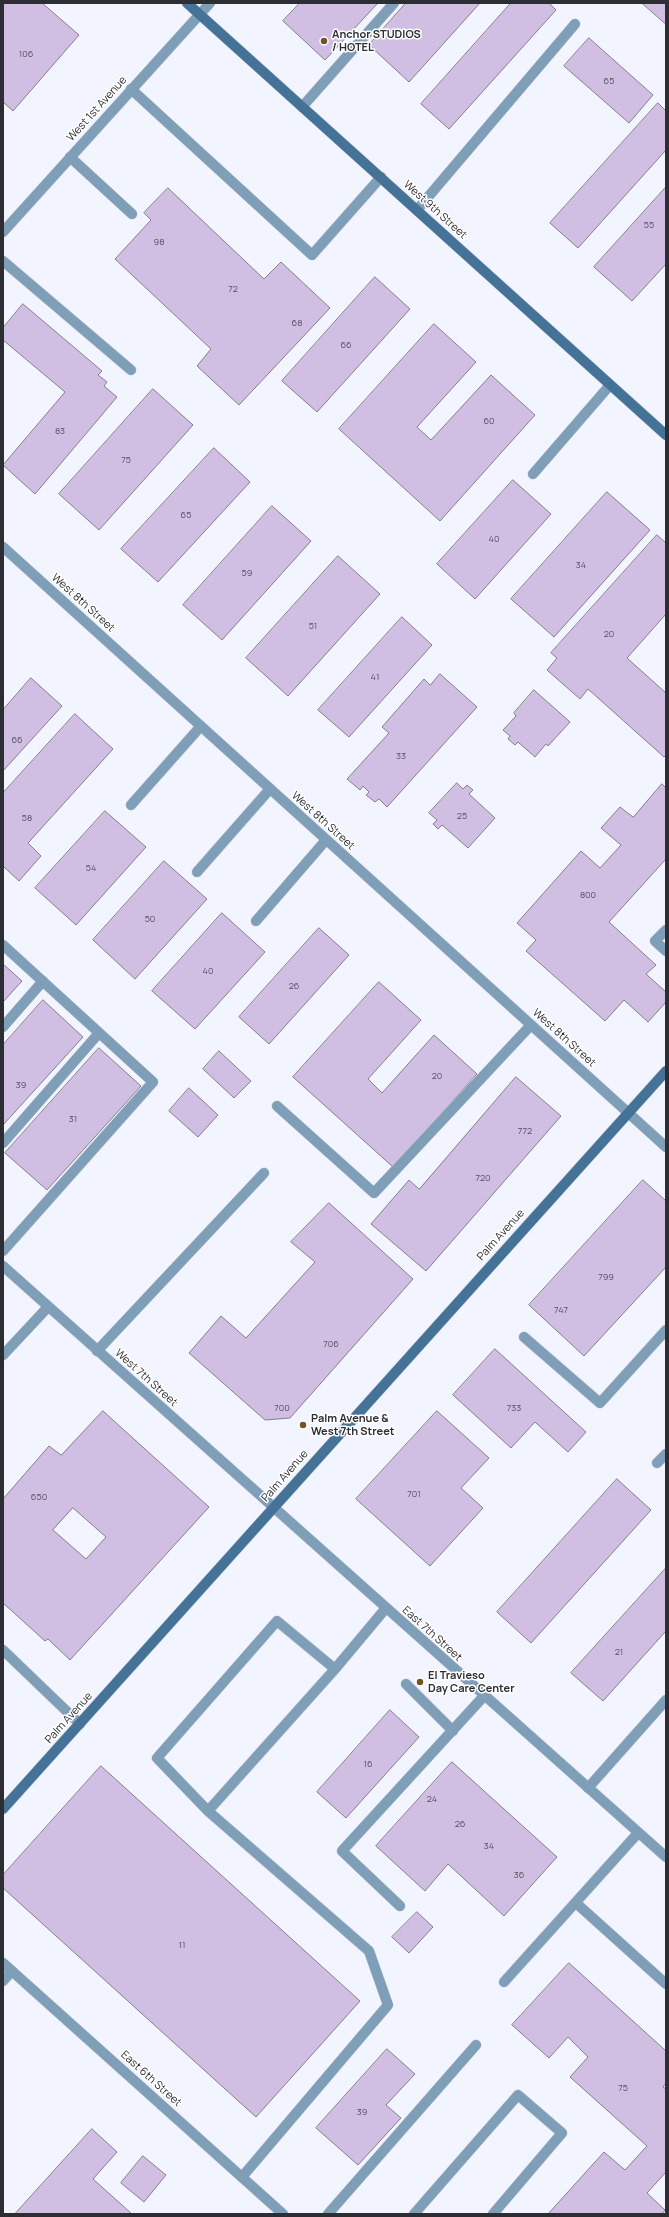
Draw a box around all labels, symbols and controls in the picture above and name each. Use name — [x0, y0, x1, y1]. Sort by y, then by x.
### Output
place label: Anchor STUDIOS / HOTEL — [332, 28, 421, 54]
marker: Anchor STUDIOS / HOTEL — [319, 36, 329, 46]
house number: 106 — [19, 49, 33, 59]
street label: West 1st Avenue — [64, 74, 130, 144]
house number: 65 — [604, 76, 614, 86]
street label: West 9th Street — [401, 178, 469, 242]
house number: 55 — [644, 220, 654, 230]
house number: 98 — [154, 237, 164, 247]
house number: 72 — [228, 284, 238, 294]
house number: 68 — [292, 318, 302, 328]
house number: 66 — [340, 340, 352, 350]
house number: 60 — [483, 416, 495, 426]
house number: 83 — [55, 426, 65, 436]
house number: 75 — [121, 455, 131, 465]
house number: 65 — [181, 510, 191, 520]
house number: 40 — [489, 534, 499, 544]
house number: 34 — [576, 560, 586, 570]
house number: 59 — [242, 568, 252, 578]
street label: West 8th Street — [49, 571, 117, 635]
house number: 51 — [309, 621, 317, 631]
house number: 20 — [604, 629, 614, 639]
house number: 41 — [371, 672, 379, 682]
house number: 66 — [11, 735, 23, 745]
house number: 33 — [396, 751, 406, 761]
street label: West 8th Street — [289, 789, 357, 853]
house number: 25 — [457, 811, 467, 821]
house number: 58 — [22, 813, 32, 823]
house number: 54 — [86, 863, 96, 873]
house number: 800 — [580, 890, 596, 900]
house number: 50 — [145, 914, 155, 924]
house number: 40 — [203, 966, 213, 976]
house number: 26 — [289, 981, 299, 991]
street label: West 8th Street — [530, 1006, 598, 1070]
house number: 20 — [432, 1071, 442, 1081]
house number: 39 — [16, 1080, 26, 1090]
house number: 31 — [69, 1114, 77, 1124]
house number: 772 — [518, 1126, 532, 1136]
house number: 720 — [475, 1173, 491, 1183]
street label: Palm Avenue — [475, 1207, 527, 1263]
house number: 799 — [598, 1272, 614, 1282]
house number: 747 — [554, 1305, 568, 1315]
house number: 706 — [323, 1339, 339, 1349]
street label: West 7th Street — [112, 1347, 180, 1409]
house number: 700 — [274, 1403, 290, 1413]
house number: 733 — [507, 1403, 521, 1413]
place label: Palm Avenue & West 7th Street — [311, 1412, 395, 1438]
marker: Palm Avenue & West 7th Street — [298, 1420, 308, 1430]
street label: Palm Avenue — [259, 1447, 311, 1505]
house number: 701 — [407, 1489, 421, 1499]
house number: 650 — [31, 1492, 47, 1502]
street label: East 7th Street — [399, 1604, 465, 1664]
house number: 21 — [615, 1647, 623, 1657]
place label: El Travieso Day Care Center — [428, 1669, 515, 1695]
marker: El Travieso Day Care Center — [415, 1677, 425, 1687]
street label: Palm Avenue — [43, 1690, 95, 1746]
house number: 16 — [363, 1759, 373, 1769]
house number: 24 — [427, 1794, 437, 1804]
house number: 26 — [455, 1819, 465, 1829]
house number: 34 — [484, 1841, 494, 1851]
house number: 36 — [514, 1870, 524, 1880]
house number: 11 — [178, 1940, 186, 1950]
street label: East 6th Street — [118, 2048, 184, 2110]
house number: 75 — [618, 2083, 628, 2093]
house number: 39 — [357, 2107, 367, 2117]

